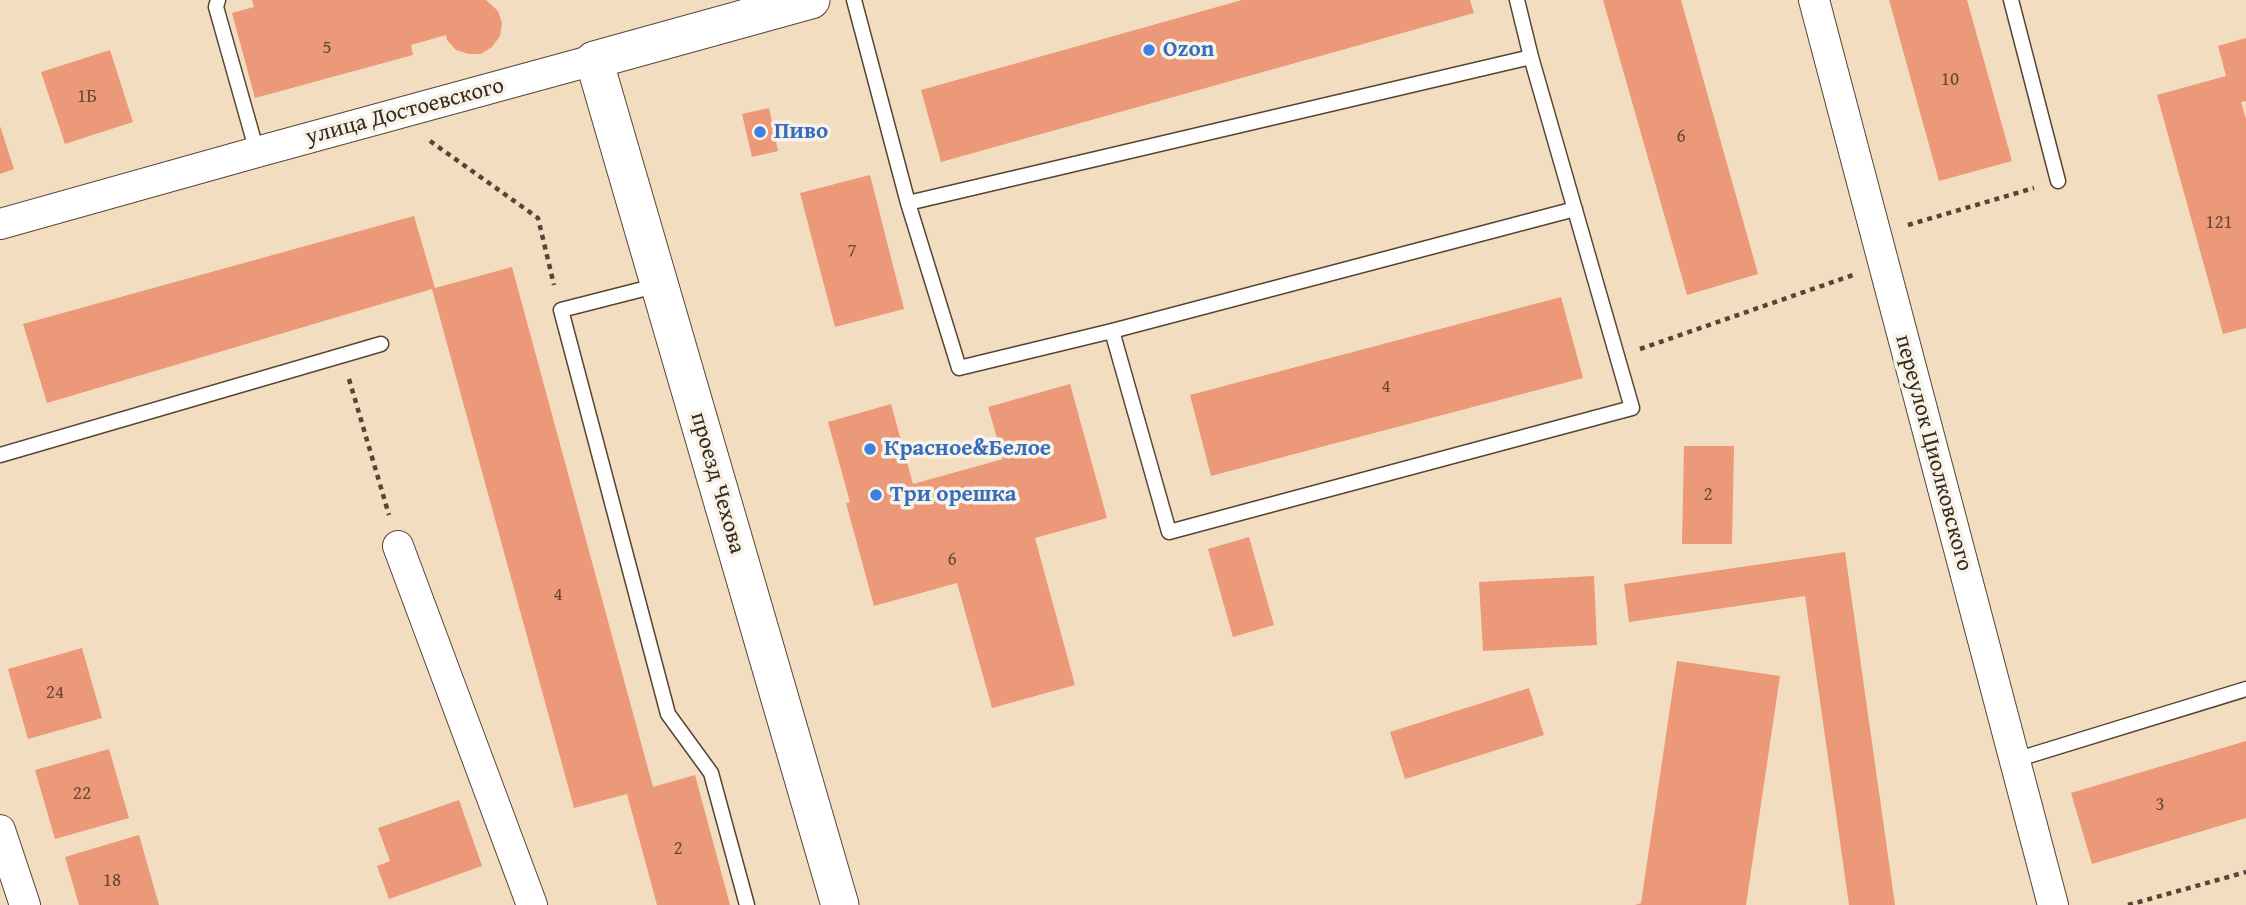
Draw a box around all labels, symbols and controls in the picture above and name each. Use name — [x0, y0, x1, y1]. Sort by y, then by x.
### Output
place label: Ozon — [1163, 36, 1214, 64]
house number: 5 — [322, 37, 332, 59]
marker: Ozon — [1141, 42, 1157, 58]
house number: 10 — [1941, 69, 1959, 91]
street label: улица Достоевского — [303, 72, 507, 152]
house number: 1Б — [77, 86, 97, 108]
place label: Пиво — [774, 118, 828, 146]
marker: Пиво — [752, 124, 768, 140]
house number: 6 — [1676, 126, 1686, 148]
house number: 121 — [2205, 212, 2233, 234]
house number: 7 — [847, 240, 857, 262]
street label: переулок Циолковского — [1888, 332, 1978, 574]
house number: 4 — [1381, 376, 1391, 398]
street label: проезд Чехова — [684, 409, 750, 557]
place label: Красное&Белое — [884, 435, 1051, 463]
marker: Красное&Белое — [862, 441, 878, 457]
place label: Три орешка — [890, 481, 1017, 509]
house number: 2 — [1703, 484, 1713, 506]
marker: Три орешка — [868, 487, 884, 503]
house number: 6 — [947, 549, 957, 571]
house number: 4 — [553, 584, 563, 606]
house number: 24 — [46, 682, 64, 704]
house number: 22 — [73, 783, 91, 805]
house number: 3 — [2155, 794, 2165, 816]
house number: 2 — [673, 838, 683, 860]
house number: 18 — [103, 870, 121, 892]

